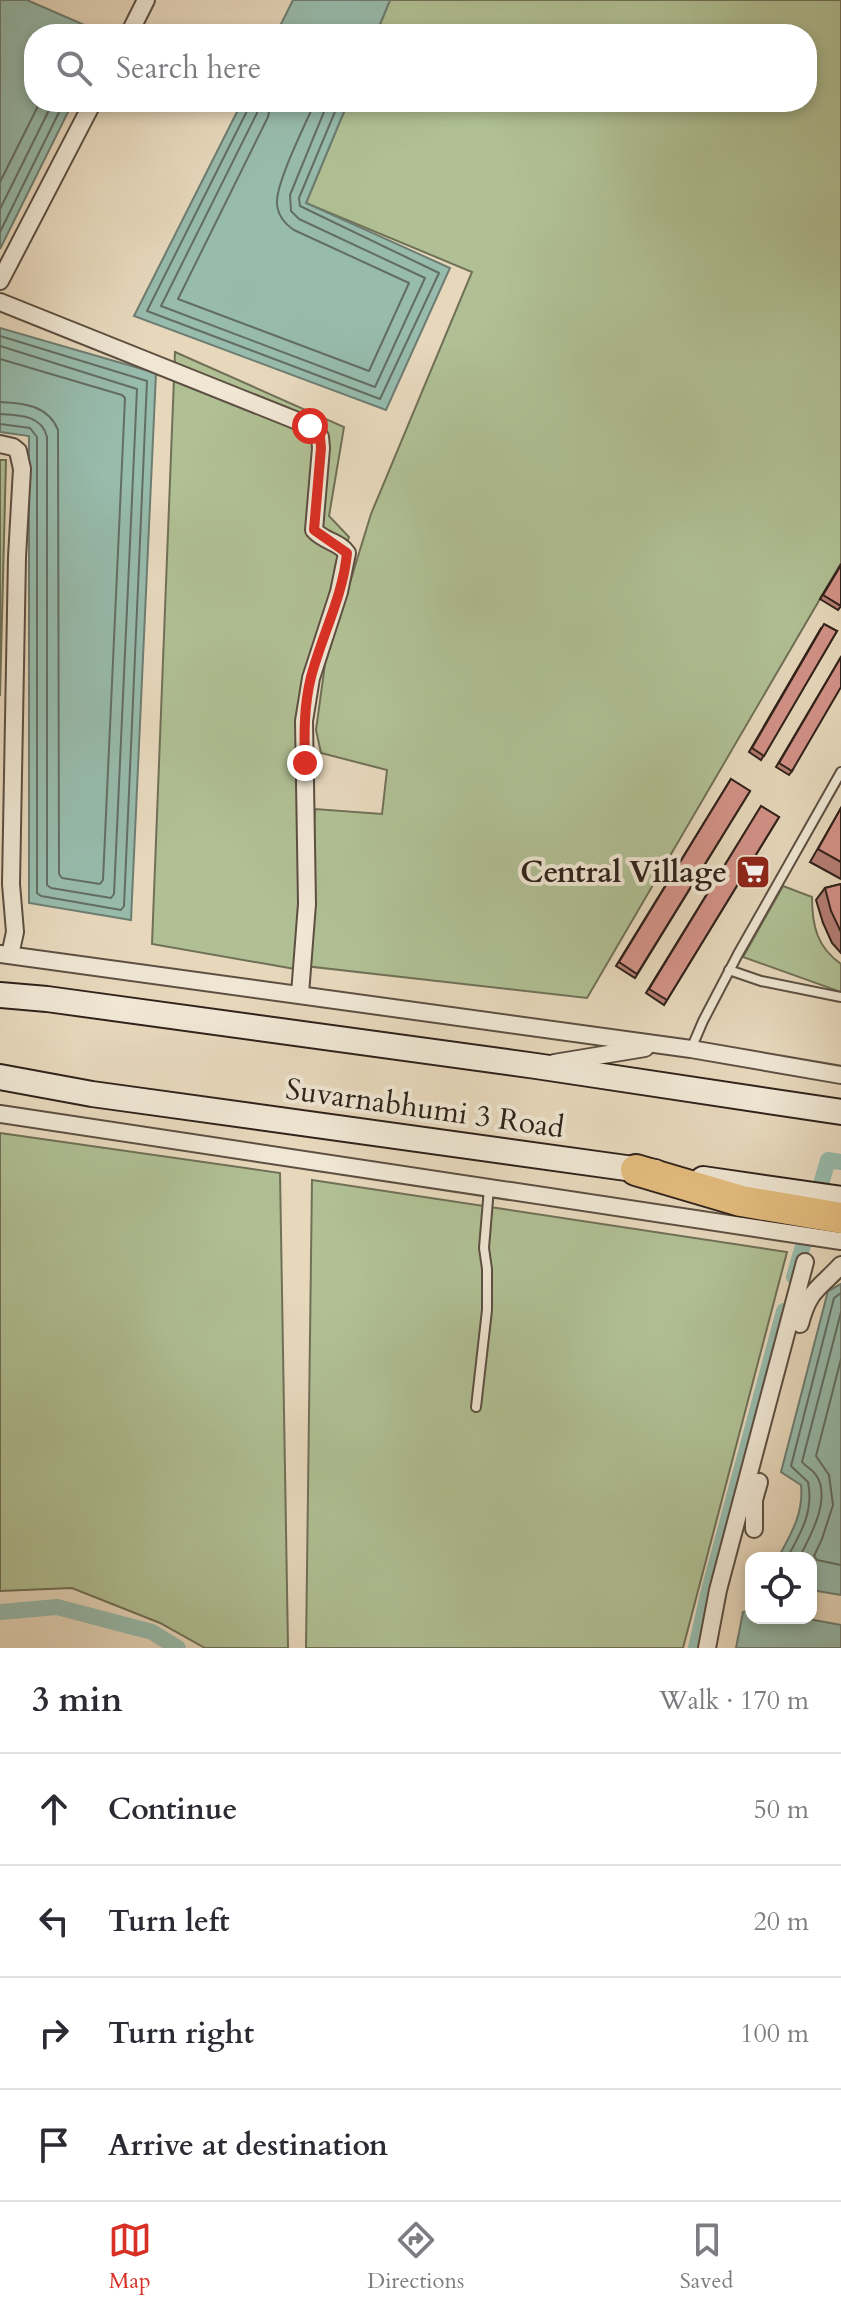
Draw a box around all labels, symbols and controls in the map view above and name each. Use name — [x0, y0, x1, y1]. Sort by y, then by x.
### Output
search box — [24, 24, 817, 112]
icon: search — [52, 46, 96, 90]
text: Search here — [116, 48, 261, 89]
route start — [292, 408, 328, 444]
route end — [287, 745, 323, 781]
place label: Central Village — [520, 852, 727, 893]
supermarket icon: Central Village — [734, 853, 772, 891]
street label: Suvarnabhumi 3 Road — [283, 1069, 567, 1148]
map controls — [745, 1552, 817, 1624]
button: locate — [745, 1552, 817, 1624]
text: 3 min — [32, 1677, 123, 1723]
text: Walk · 170 m — [659, 1683, 809, 1718]
icon: ahead — [32, 1787, 76, 1831]
text: Continue — [108, 1789, 237, 1830]
text: 50 m — [753, 1792, 809, 1827]
icon: left — [32, 1899, 76, 1943]
text: Turn left — [108, 1901, 230, 1942]
text: 20 m — [753, 1904, 809, 1939]
icon: right — [32, 2011, 76, 2055]
text: Turn right — [108, 2013, 254, 2054]
text: 100 m — [740, 2016, 809, 2051]
icon: arrive — [32, 2123, 76, 2167]
text: Arrive at destination — [108, 2125, 388, 2166]
tab: Map — [108, 2218, 152, 2296]
tab: Directions — [367, 2218, 464, 2296]
tab: Saved — [680, 2218, 733, 2296]

